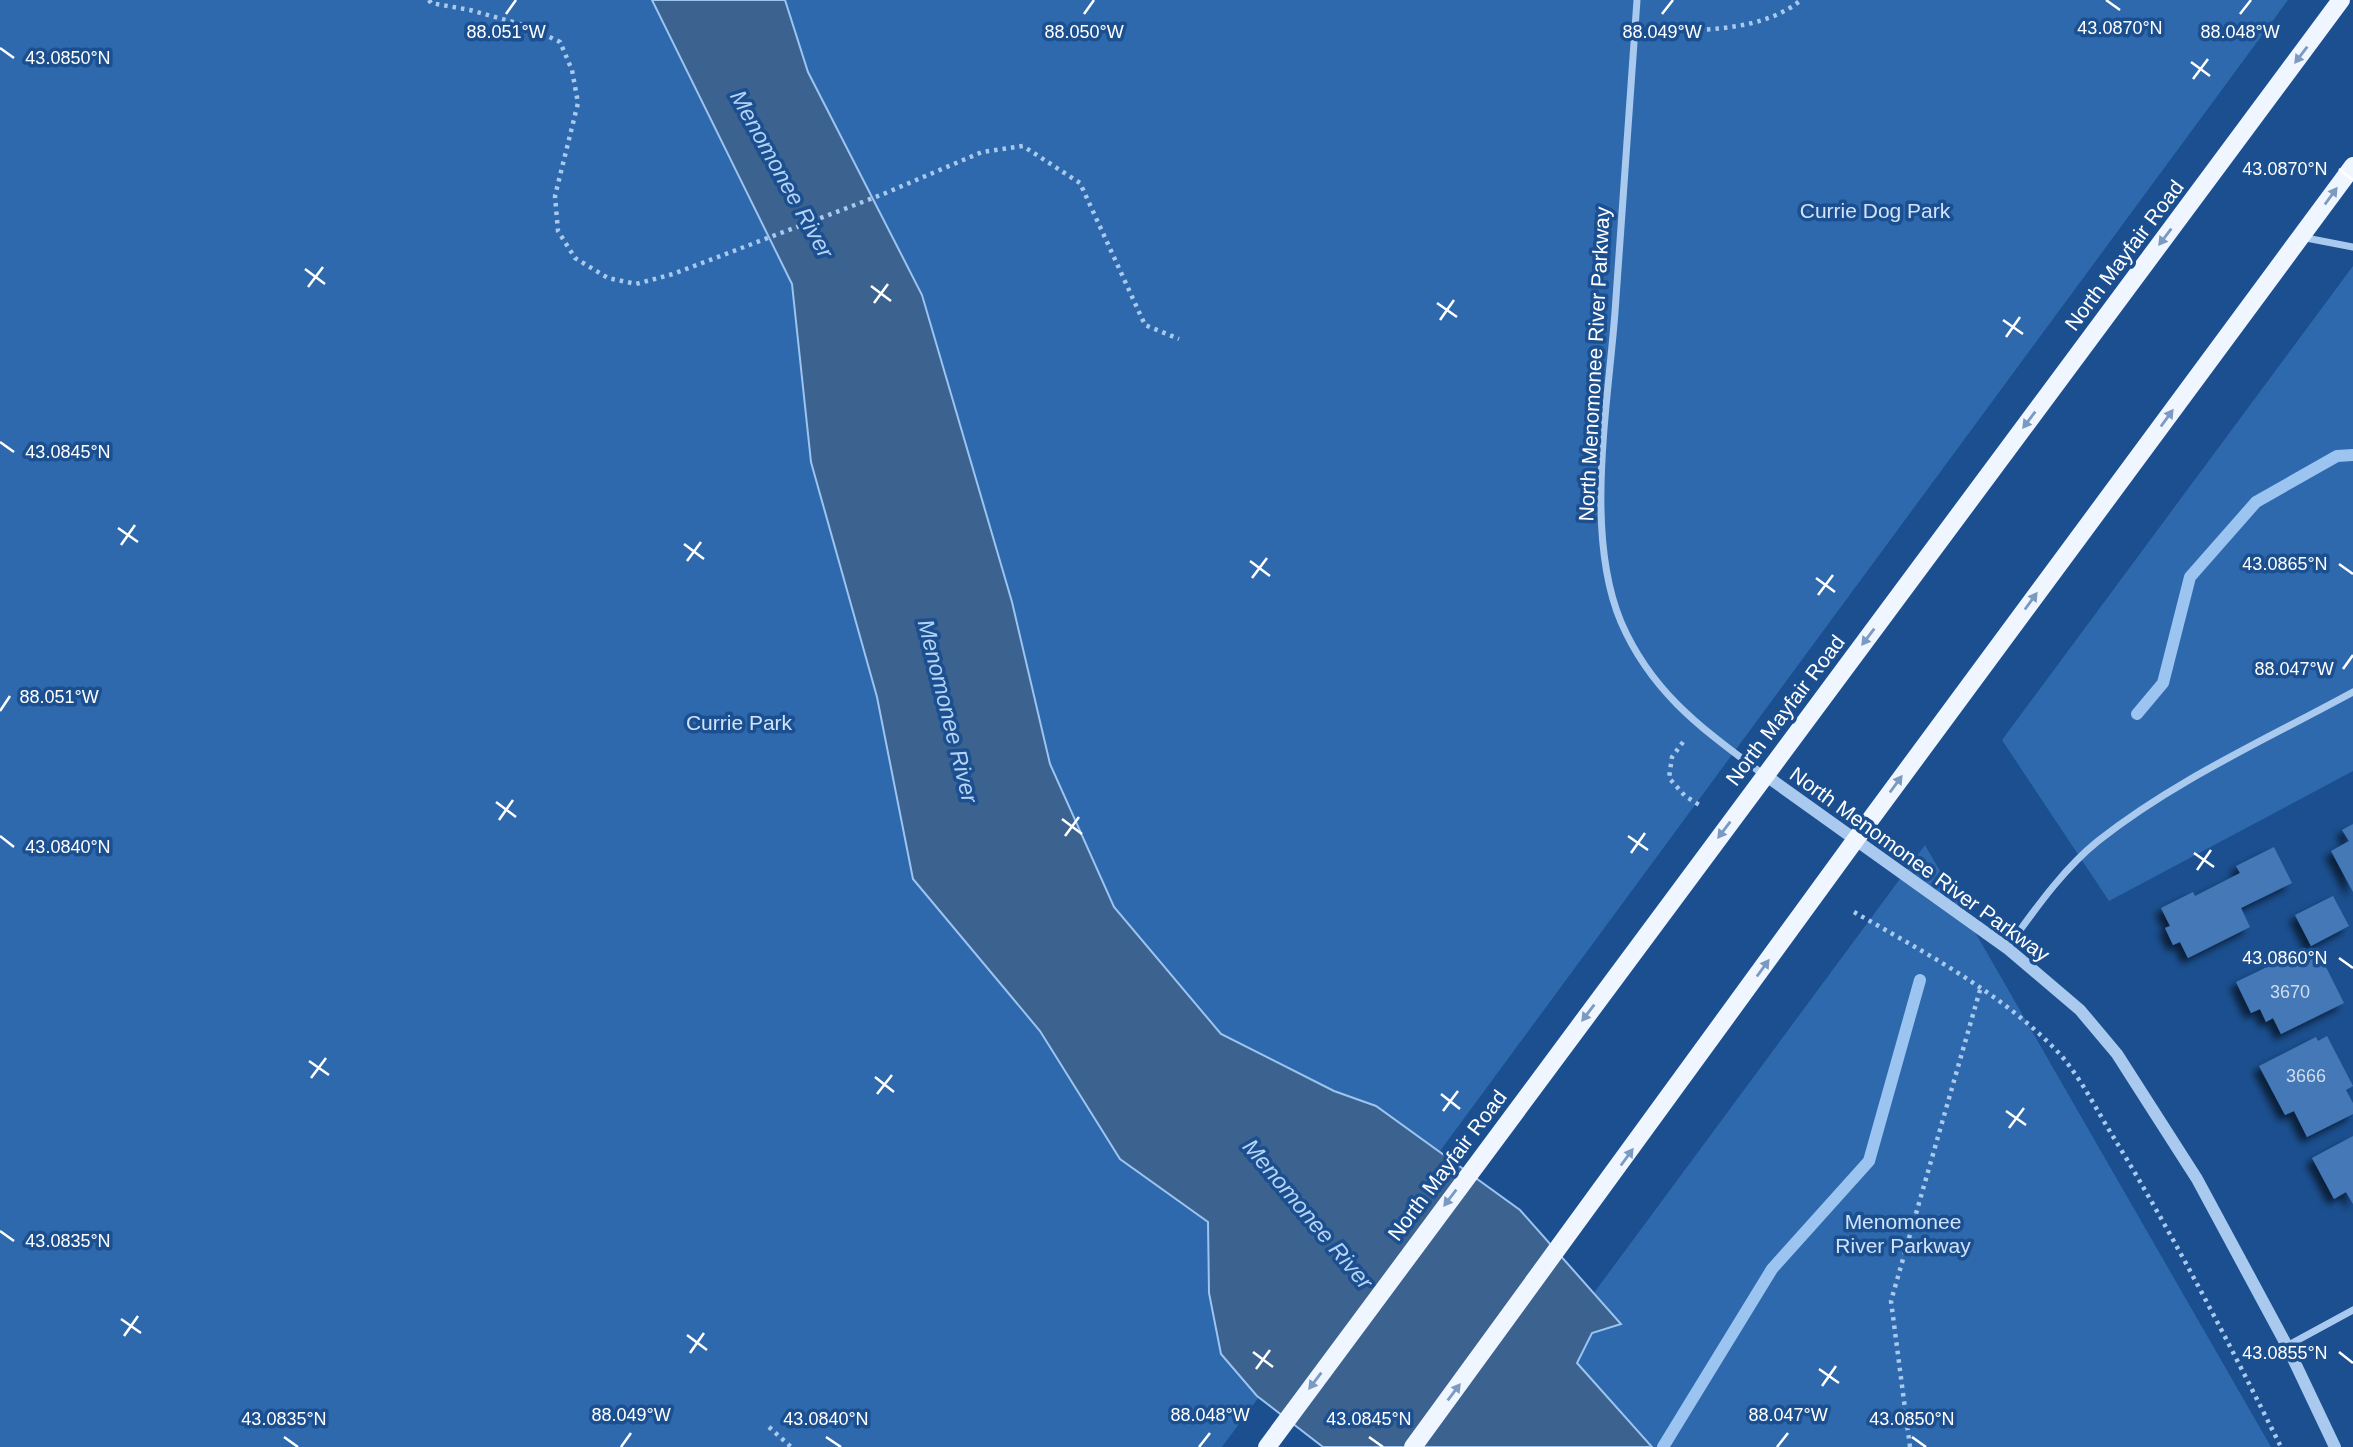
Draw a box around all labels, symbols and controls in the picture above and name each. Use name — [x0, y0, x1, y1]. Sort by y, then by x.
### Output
text: 43.0870°N — [2077, 18, 2163, 38]
text: 88.051°W — [466, 22, 546, 42]
text: 88.050°W — [1044, 22, 1124, 42]
text: 88.049°W — [1622, 22, 1702, 42]
text: 88.048°W — [2200, 22, 2280, 42]
one-way arrow — [2294, 46, 2308, 64]
text: 43.0850°N — [25, 48, 111, 68]
water label: Menomonee River — [725, 86, 840, 264]
text: 43.0870°N — [2242, 159, 2328, 179]
street label: North Mayfair Road — [2060, 175, 2188, 335]
one-way arrow — [2324, 187, 2338, 205]
park label: Currie Dog Park — [1800, 199, 1951, 222]
street label: North Menomonee River Parkway — [1574, 206, 1614, 522]
one-way arrow — [2158, 228, 2172, 247]
one-way arrow — [2159, 409, 2173, 427]
one-way arrow — [2023, 411, 2037, 429]
text: 43.0845°N — [25, 442, 111, 462]
text: 43.0865°N — [2242, 554, 2328, 574]
one-way arrow — [2024, 592, 2038, 610]
water label: Menomonee River — [913, 617, 984, 807]
one-way arrow — [1862, 628, 1876, 646]
street label: North Mayfair Road — [1721, 630, 1849, 790]
text: 88.047°W — [2254, 659, 2334, 679]
text: 88.051°W — [19, 687, 99, 707]
park label: Currie Park — [686, 711, 793, 734]
street label: North Menomonee River Parkway — [1786, 762, 2055, 966]
one-way arrow — [1889, 775, 1903, 793]
one-way arrow — [1717, 821, 1731, 839]
text: 43.0840°N — [25, 837, 111, 857]
text: 43.0860°N — [2242, 948, 2328, 968]
one-way arrow — [1756, 959, 1770, 977]
house number: 3670 — [2270, 982, 2310, 1002]
one-way arrow — [1581, 1003, 1596, 1021]
house number: 3666 — [2286, 1066, 2326, 1086]
street label: North Mayfair Road — [1383, 1085, 1511, 1245]
water label: Menomonee River — [1238, 1134, 1379, 1295]
one-way arrow — [1619, 1148, 1633, 1166]
one-way arrow — [1444, 1189, 1458, 1207]
park label: Menomonee River Parkway — [1835, 1210, 1971, 1257]
text: 43.0835°N — [25, 1231, 111, 1251]
text: 43.0855°N — [2242, 1343, 2328, 1363]
one-way arrow — [1308, 1372, 1322, 1390]
one-way arrow — [1446, 1383, 1460, 1401]
text: 88.049°W — [591, 1405, 671, 1425]
text: 88.048°W — [1170, 1405, 1250, 1425]
text: 88.047°W — [1748, 1405, 1828, 1425]
text: 43.0835°N — [241, 1409, 327, 1429]
text: 43.0840°N — [783, 1409, 869, 1429]
text: 43.0845°N — [1326, 1409, 1412, 1429]
text: 43.0850°N — [1869, 1409, 1955, 1429]

